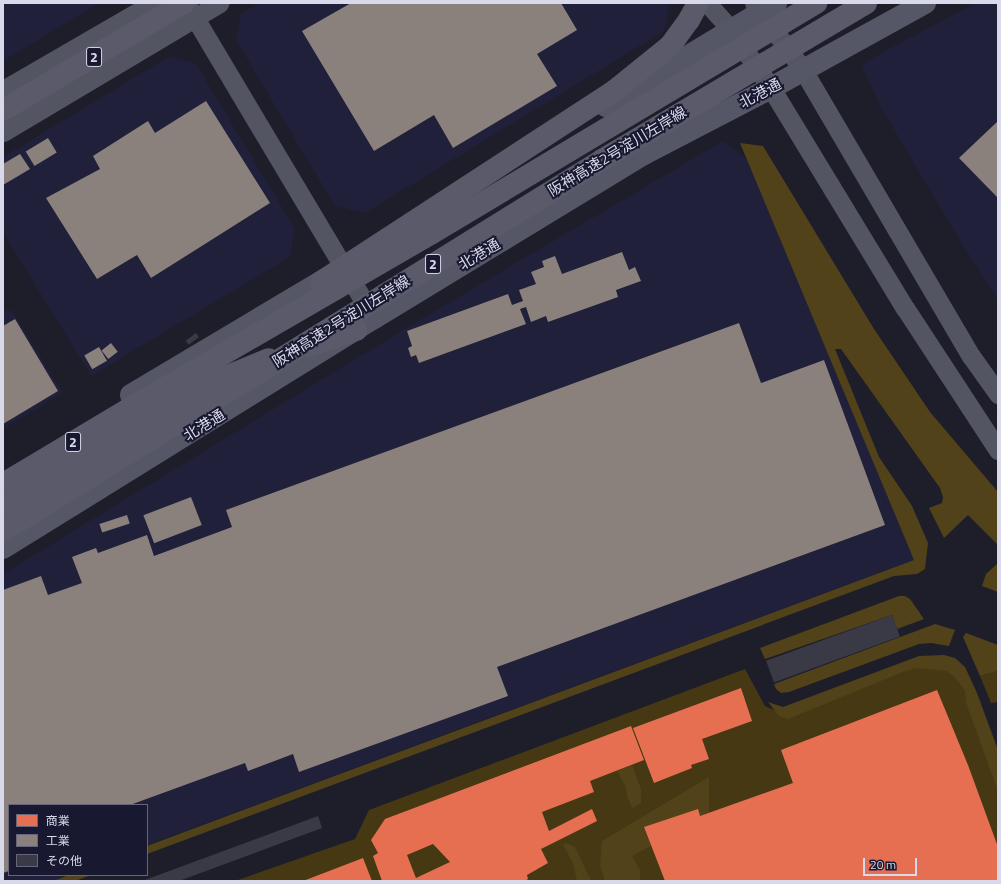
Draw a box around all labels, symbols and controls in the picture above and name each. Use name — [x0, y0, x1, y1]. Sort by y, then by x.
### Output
road number: 2 — [86, 45, 102, 69]
street label: 北港通 — [736, 74, 784, 112]
street label: 阪神高速2号淀川左岸線 — [544, 102, 690, 200]
street label: 北港通 — [455, 235, 503, 273]
road number: 2 — [425, 252, 441, 276]
street label: 阪神高速2号淀川左岸線 — [269, 271, 413, 371]
street label: 北港通 — [180, 405, 228, 445]
road number: 2 — [65, 430, 81, 454]
legend — [8, 804, 148, 876]
text: 商業 — [46, 811, 70, 830]
text: 工業 — [46, 831, 70, 850]
scale bar — [865, 850, 919, 876]
text: その他 — [46, 851, 82, 870]
text: 20 m — [870, 855, 896, 874]

